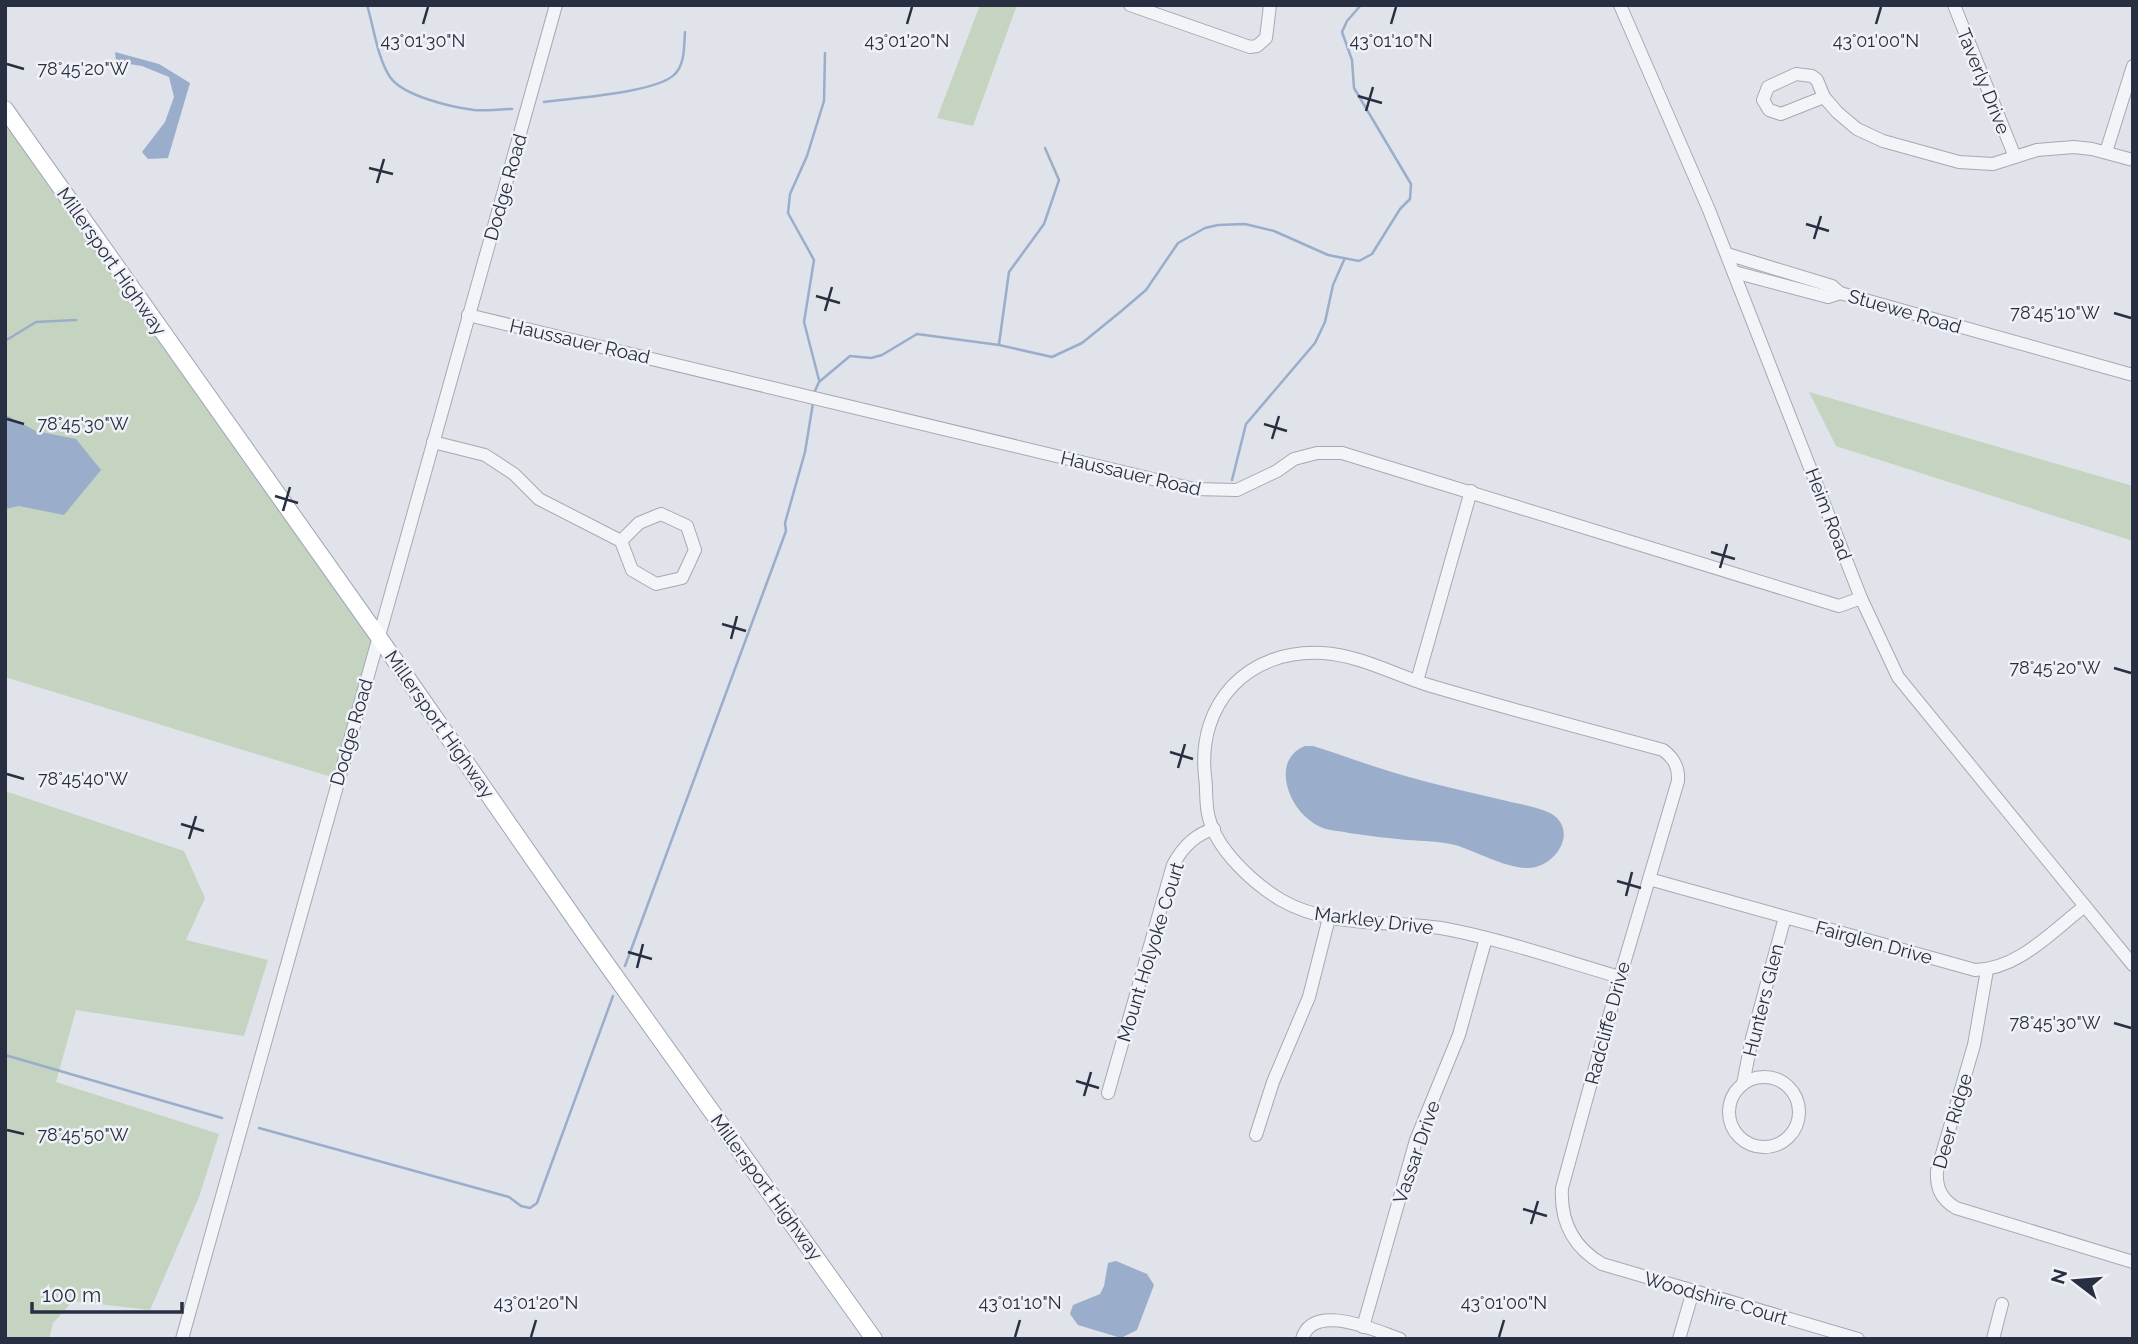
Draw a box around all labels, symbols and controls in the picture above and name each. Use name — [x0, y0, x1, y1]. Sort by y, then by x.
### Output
street label: Taverly Drive — [1953, 25, 2015, 137]
text: 43°01'30"N — [381, 30, 465, 51]
text: 43°01'20"N — [865, 30, 949, 51]
text: 43°01'10"N — [1349, 30, 1433, 51]
text: 43°01'00"N — [1833, 30, 1919, 51]
text: 78°45'20"W — [37, 58, 129, 79]
street label: Dodge Road — [479, 131, 531, 243]
street label: Millersport Highway — [53, 183, 171, 339]
street label: Stuewe Road — [1846, 284, 1964, 338]
text: 78°45'10"W — [2010, 302, 2100, 323]
street label: Haussauer Road — [508, 314, 652, 368]
text: 78°45'30"W — [37, 413, 129, 434]
street label: Haussauer Road — [1059, 446, 1203, 500]
street label: Heim Road — [1801, 465, 1857, 563]
street label: Millersport Highway — [381, 646, 499, 802]
text: 78°45'20"W — [2009, 657, 2101, 678]
street label: Dodge Road — [325, 676, 377, 788]
text: 78°45'40"W — [38, 768, 128, 789]
street label: Mount Holyoke Court — [1112, 859, 1188, 1045]
street label: Markley Drive — [1313, 902, 1435, 938]
street label: Fairglen Drive — [1813, 916, 1935, 968]
street label: Hunters Glen — [1738, 941, 1788, 1059]
street label: Radcliffe Drive — [1580, 959, 1634, 1087]
text: 78°45'30"W — [2009, 1012, 2101, 1033]
street label: Deer Ridge — [1928, 1071, 1976, 1171]
street label: Vassar Drive — [1388, 1098, 1444, 1206]
street label: Millersport Highway — [707, 1110, 827, 1264]
text: 78°45'50"W — [37, 1124, 129, 1145]
north arrow — [2040, 1246, 2110, 1316]
text: N — [2046, 1266, 2071, 1286]
street label: Woodshire Court — [1642, 1267, 1791, 1329]
scale bar — [32, 1270, 182, 1314]
text: 100 m — [42, 1282, 101, 1307]
text: 43°01'20"N — [494, 1292, 578, 1313]
text: 43°01'10"N — [978, 1292, 1062, 1313]
text: 43°01'00"N — [1461, 1292, 1547, 1313]

